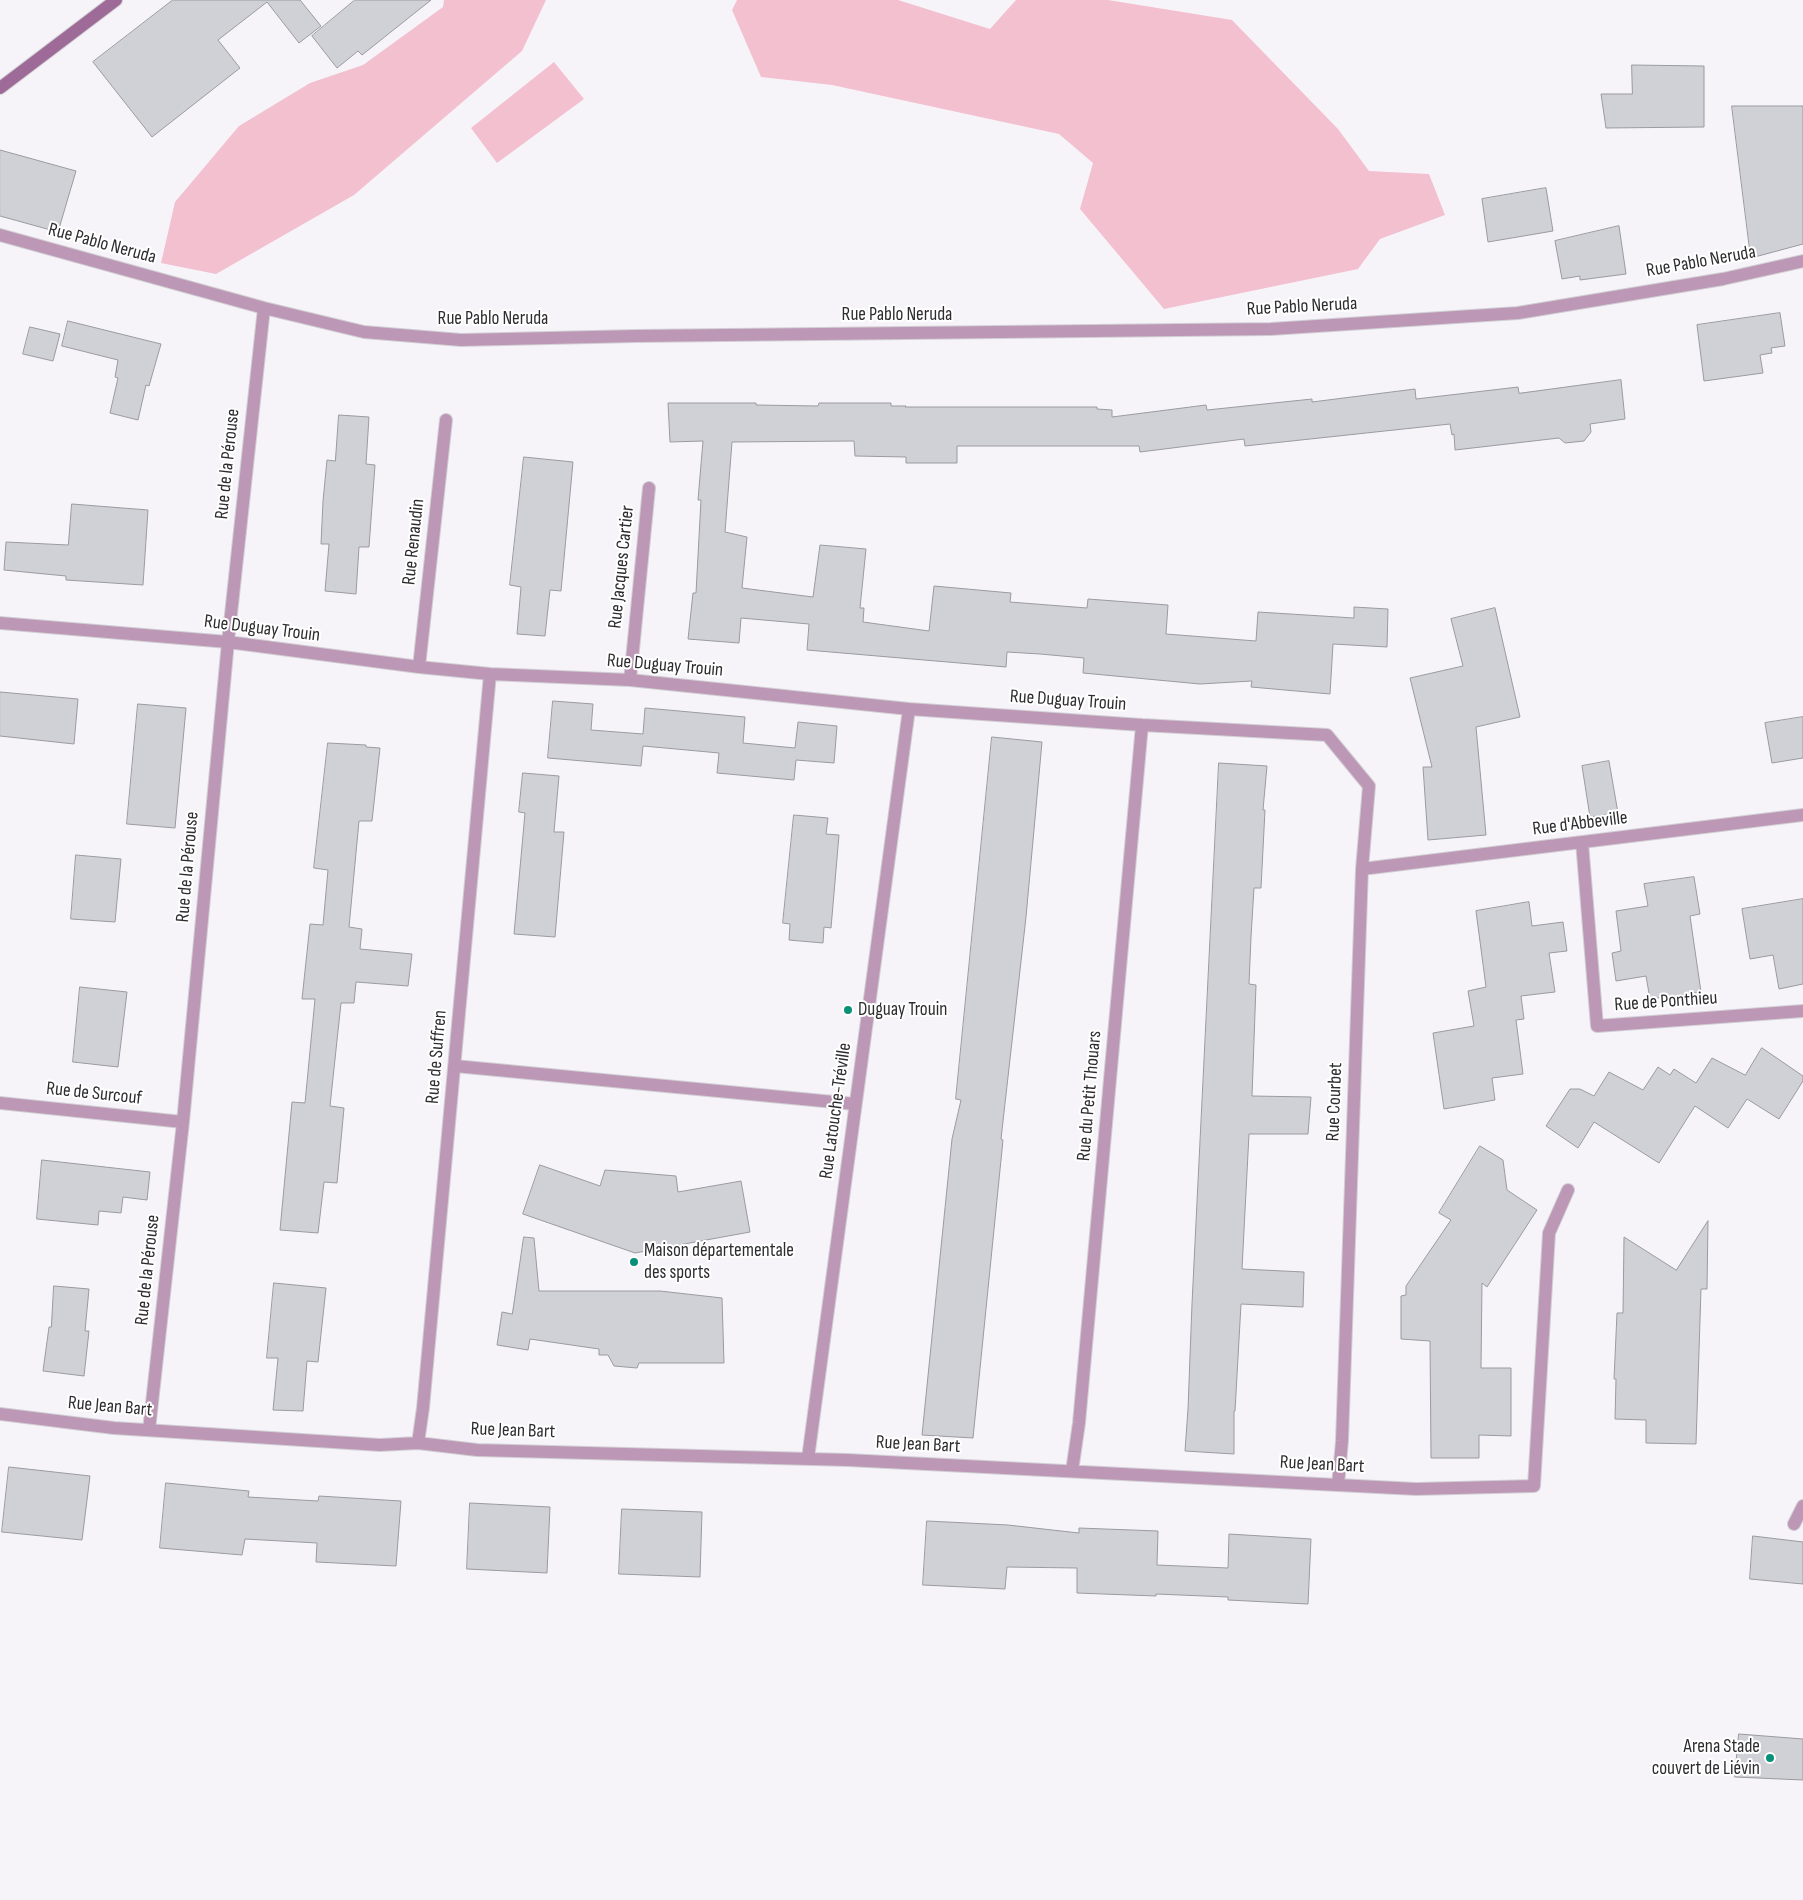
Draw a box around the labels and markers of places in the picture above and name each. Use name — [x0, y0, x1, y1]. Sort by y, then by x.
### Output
place label: Duguay Trouin — [858, 999, 947, 1021]
marker: Duguay Trouin — [842, 1004, 854, 1016]
place label: Maison départementale des sports — [644, 1240, 794, 1284]
marker: Maison départementale des sports — [628, 1256, 640, 1268]
place label: Arena Stade couvert de Liévin — [1652, 1736, 1760, 1780]
marker: Arena Stade couvert de Liévin — [1764, 1752, 1776, 1764]

